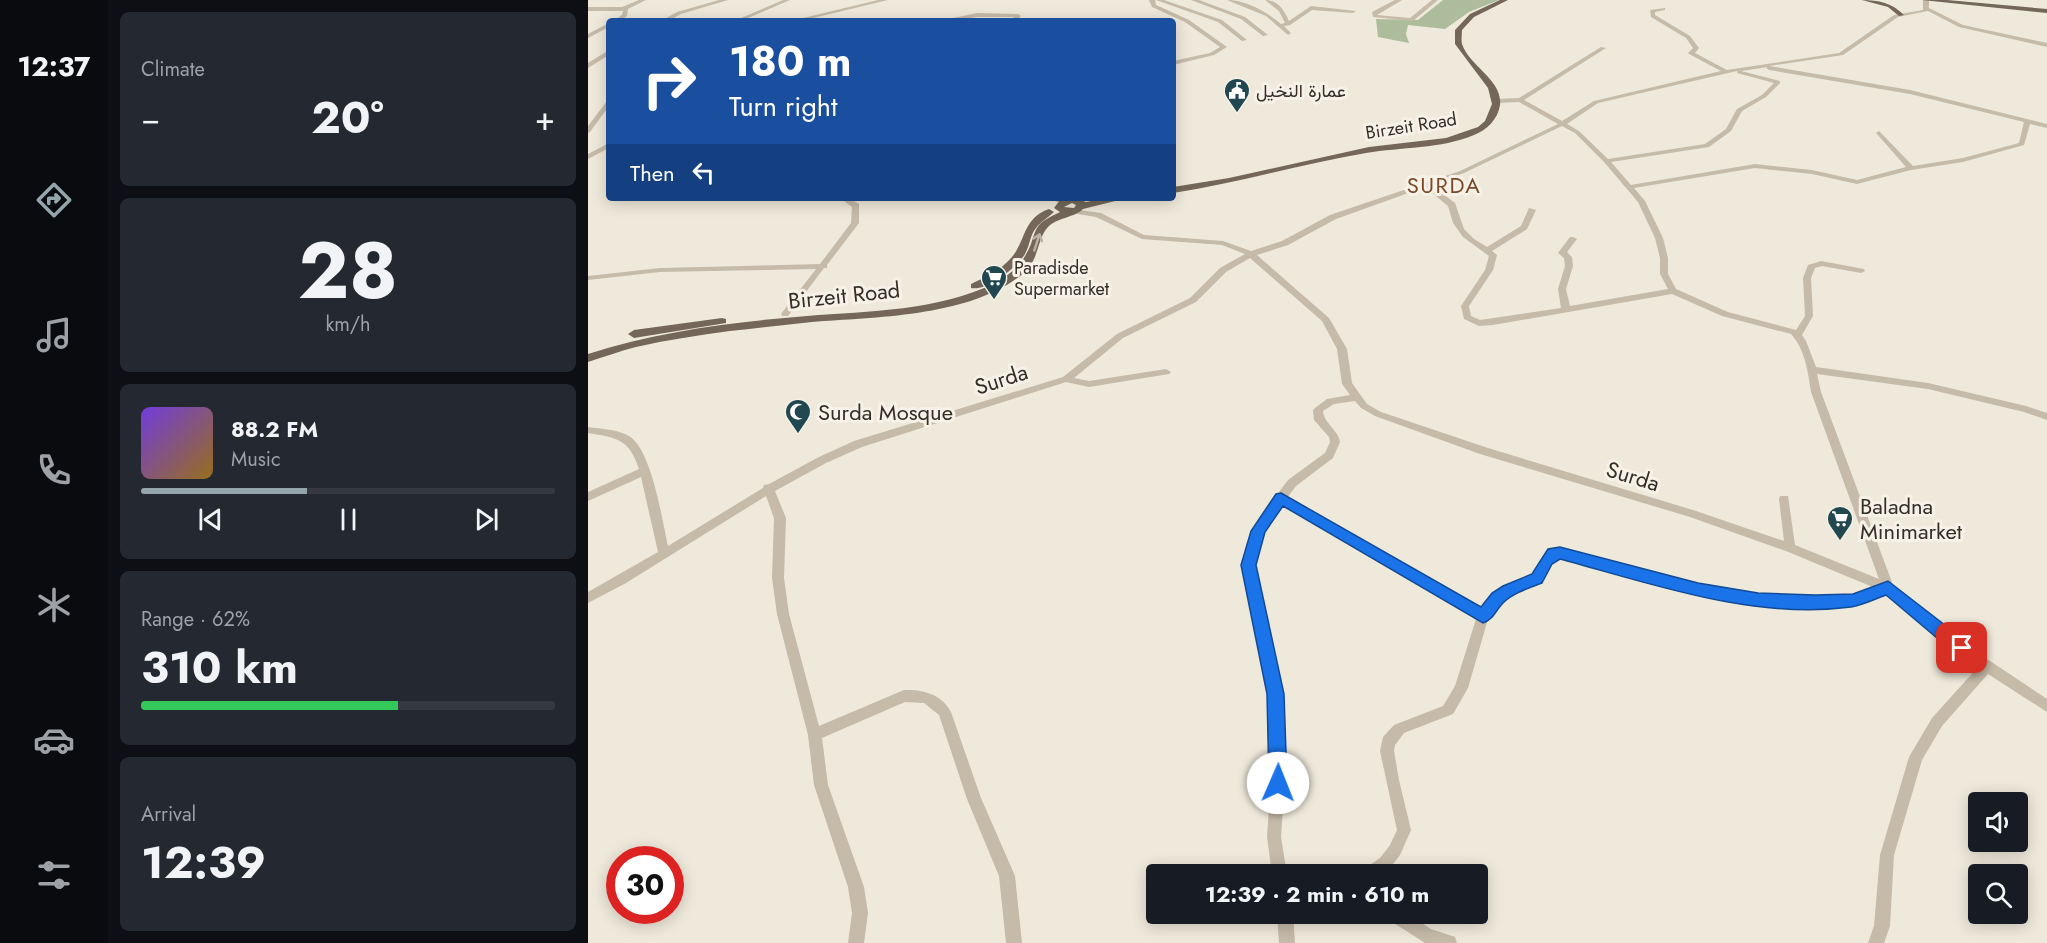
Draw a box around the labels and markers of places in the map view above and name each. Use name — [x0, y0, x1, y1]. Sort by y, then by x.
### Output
public building icon: عمارة النخيل — [1222, 76, 1252, 114]
place label: عمارة النخيل — [1256, 78, 1346, 104]
place label: Paradisde Supermarket — [1014, 255, 1110, 302]
supermarket icon: Paradisde Supermarket — [979, 263, 1009, 301]
place label: Surda Mosque — [818, 396, 953, 428]
mosque icon: Surda Mosque — [783, 397, 813, 435]
place label: Baladna Minimarket — [1860, 490, 1963, 547]
supermarket icon: Baladna Minimarket — [1825, 504, 1855, 542]
pin — [1936, 622, 1987, 673]

